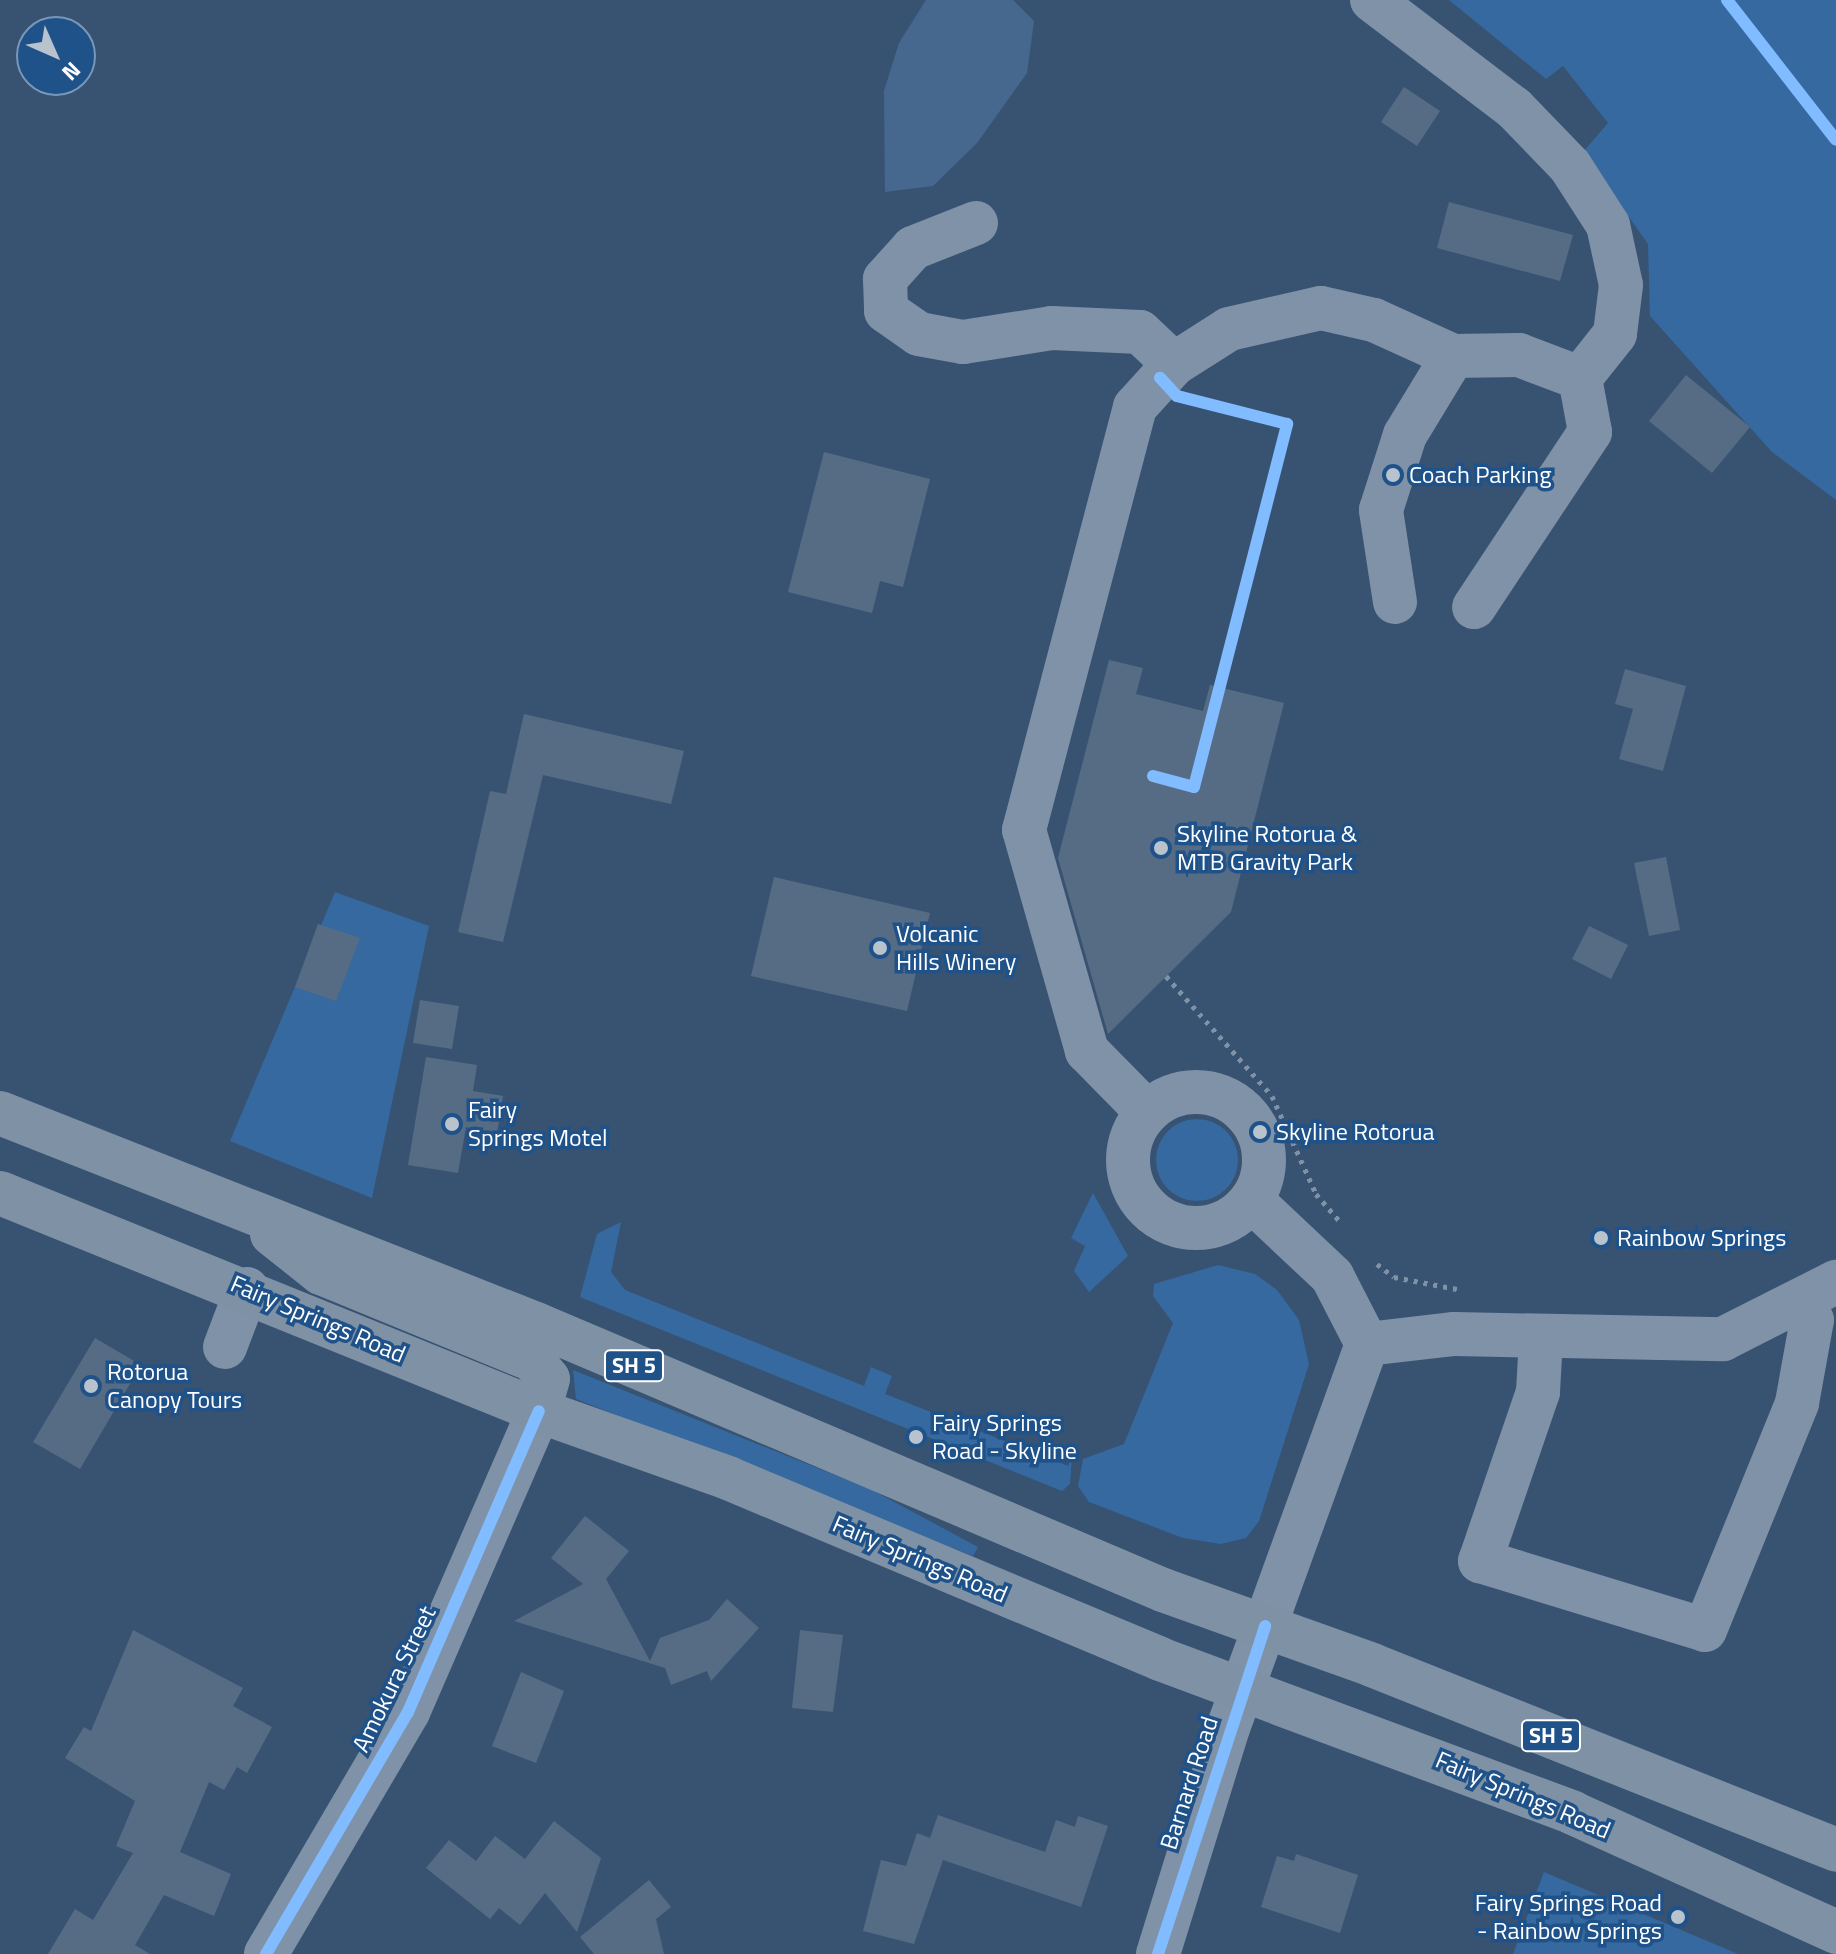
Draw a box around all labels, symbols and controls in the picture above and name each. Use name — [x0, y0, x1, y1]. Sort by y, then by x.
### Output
north arrow — [16, 16, 96, 96]
text: N — [54, 54, 89, 89]
place label: Coach Parking — [1409, 461, 1552, 489]
marker: Coach Parking — [1384, 466, 1402, 484]
place label: Skyline Rotorua & MTB Gravity Park — [1177, 820, 1357, 876]
marker: Skyline Rotorua & MTB Gravity Park — [1152, 839, 1170, 857]
place label: Volcanic Hills Winery — [896, 920, 1016, 976]
marker: Volcanic Hills Winery — [871, 939, 889, 957]
place label: Fairy Springs Motel — [468, 1096, 608, 1152]
marker: Fairy Springs Motel — [443, 1115, 461, 1133]
place label: Skyline Rotorua — [1276, 1118, 1434, 1146]
marker: Skyline Rotorua — [1251, 1123, 1269, 1141]
place label: Rainbow Springs — [1617, 1224, 1786, 1252]
marker: Rainbow Springs — [1592, 1229, 1610, 1247]
street label: Fairy Springs Road — [226, 1269, 410, 1369]
road number: SH 5 — [602, 1348, 666, 1384]
place label: Rotorua Canopy Tours — [107, 1358, 242, 1414]
marker: Rotorua Canopy Tours — [82, 1377, 100, 1395]
place label: Fairy Springs Road - Skyline — [932, 1409, 1077, 1465]
marker: Fairy Springs Road - Skyline — [907, 1428, 925, 1446]
street label: Fairy Springs Road — [828, 1509, 1012, 1609]
street label: Amokura Street — [346, 1601, 442, 1757]
street label: Barnard Road — [1154, 1713, 1224, 1853]
road number: SH 5 — [1519, 1718, 1583, 1754]
street label: Fairy Springs Road — [1431, 1745, 1615, 1845]
place label: Fairy Springs Road - Rainbow Springs — [1475, 1889, 1662, 1945]
marker: Fairy Springs Road - Rainbow Springs — [1669, 1908, 1687, 1926]

